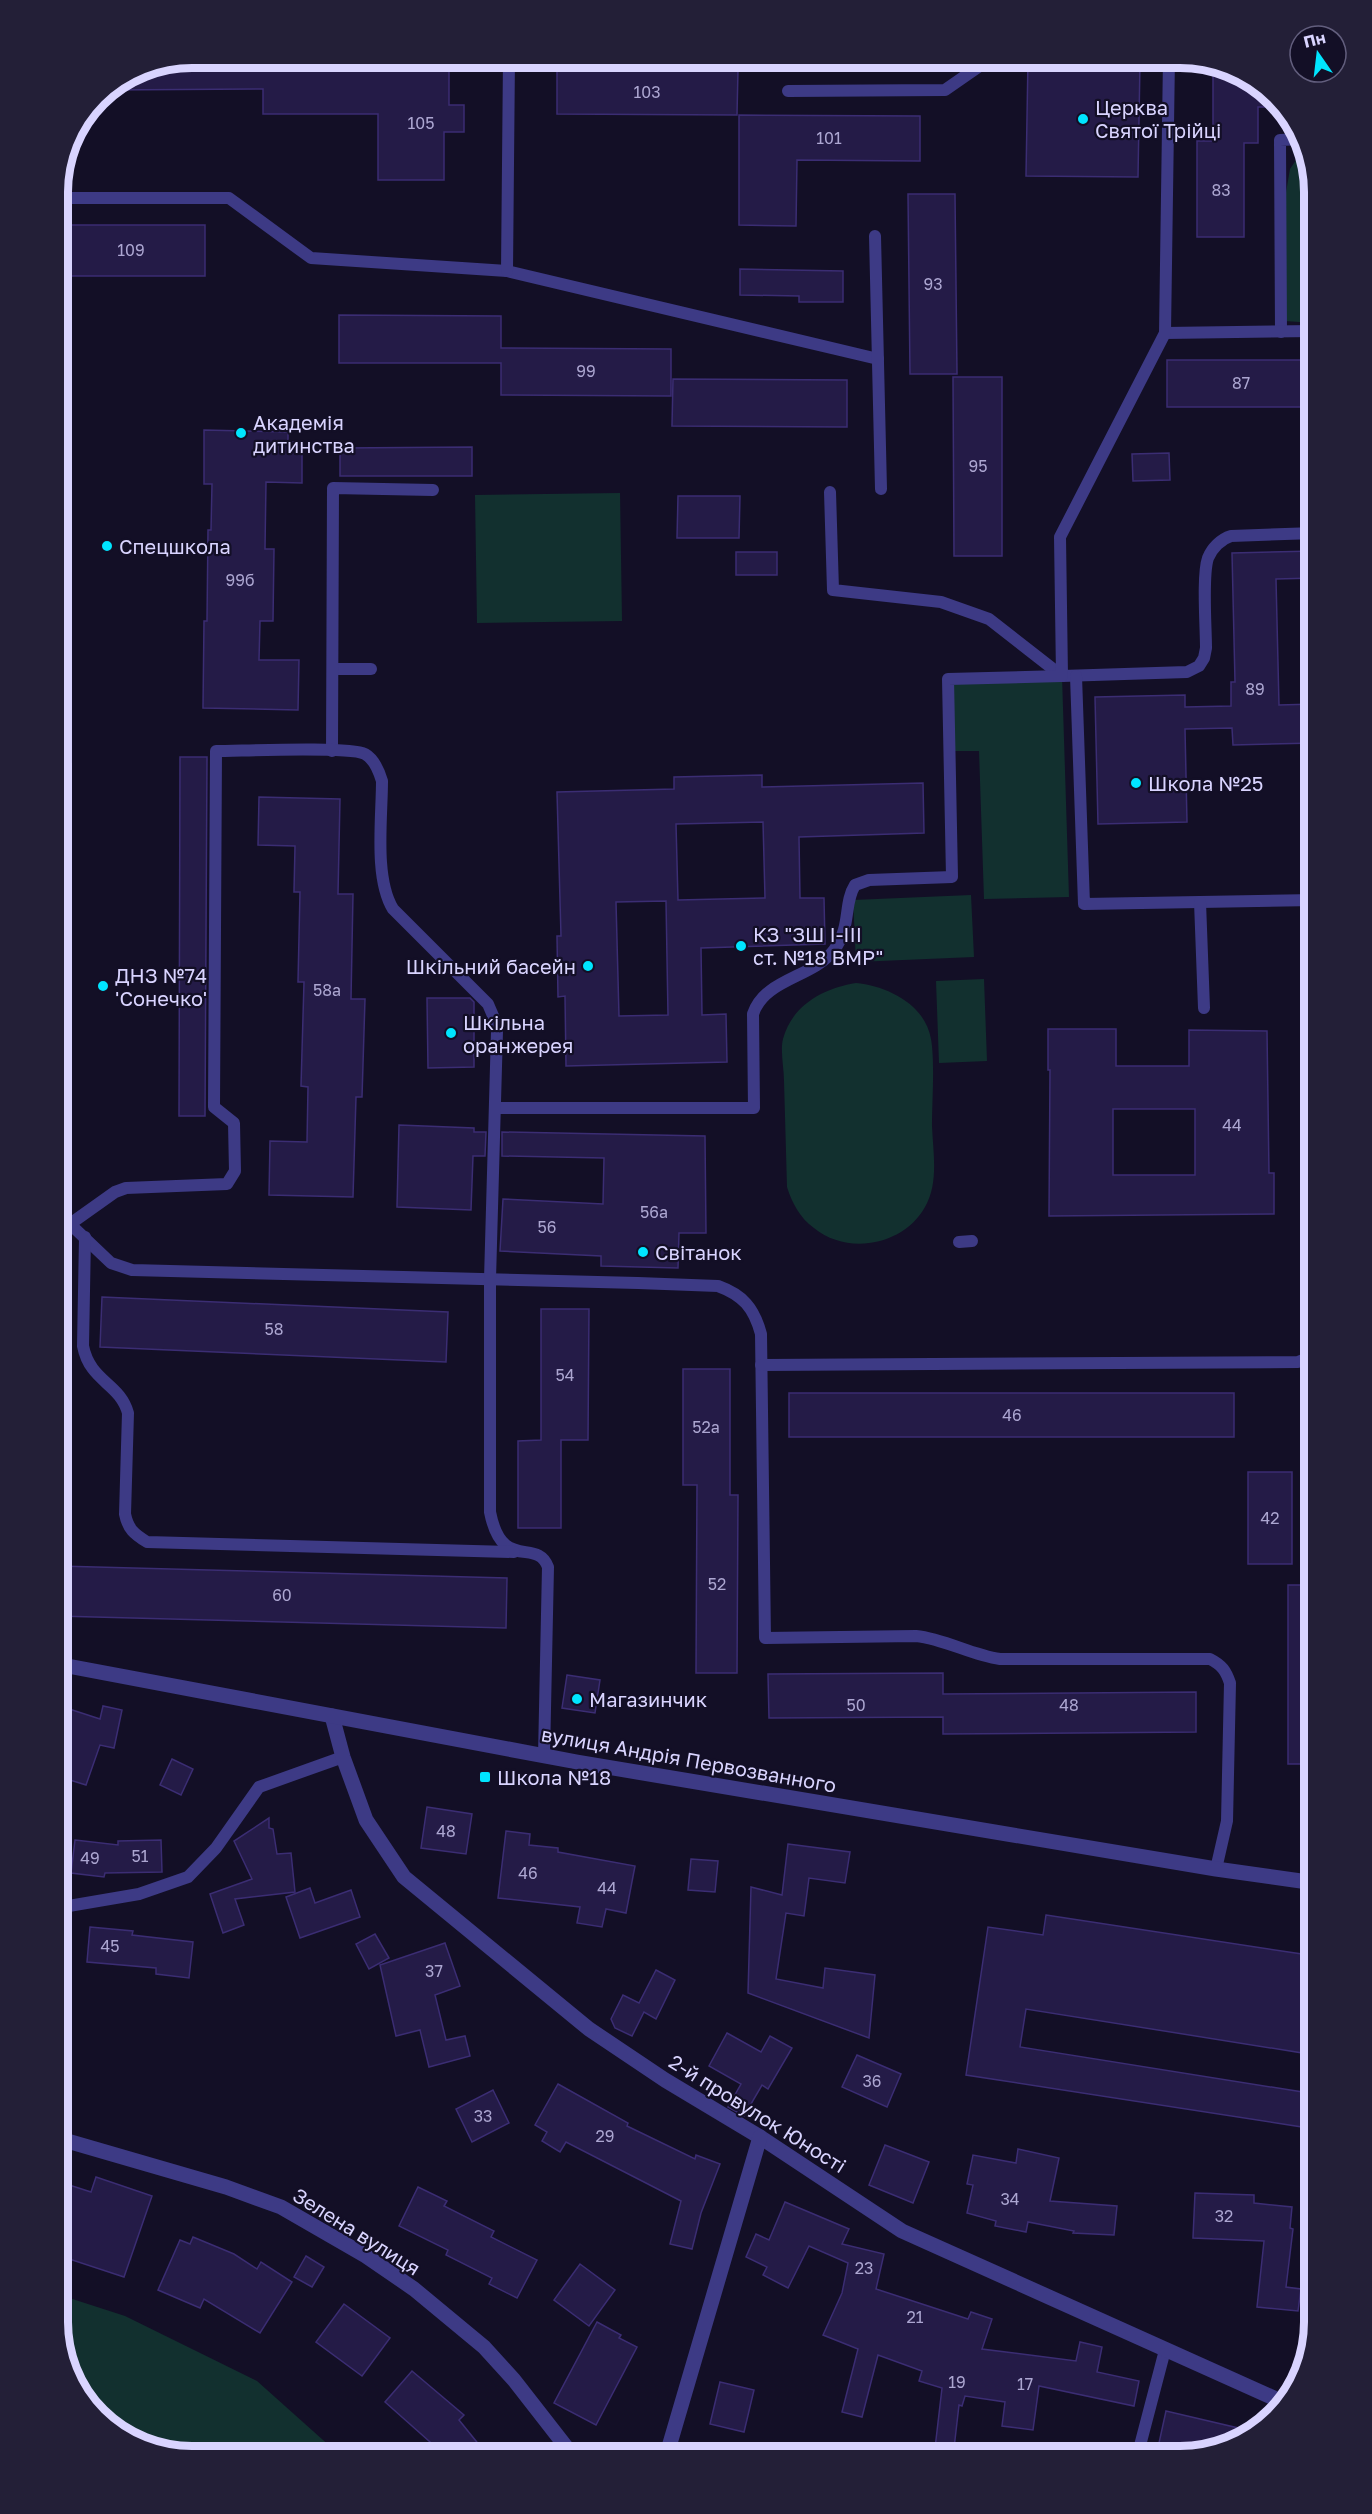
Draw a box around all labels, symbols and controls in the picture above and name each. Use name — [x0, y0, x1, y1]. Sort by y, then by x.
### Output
north arrow — [1288, 24, 1348, 84]
text: Пн — [1301, 27, 1327, 52]
house number: 103 — [633, 82, 661, 102]
place label: Церква Святої Трійці — [1095, 95, 1221, 142]
marker: Церква Святої Трійці — [1076, 112, 1090, 126]
house number: 105 — [408, 113, 434, 133]
house number: 101 — [816, 128, 842, 148]
house number: 83 — [1211, 180, 1231, 200]
house number: 109 — [117, 240, 145, 260]
house number: 93 — [923, 274, 943, 294]
house number: 99 — [576, 361, 596, 381]
house number: 87 — [1232, 373, 1250, 393]
place label: Академія дитинства — [253, 410, 355, 457]
marker: Академія дитинства — [234, 426, 248, 440]
house number: 95 — [969, 456, 987, 476]
place label: Спецшкола — [119, 534, 231, 558]
marker: Спецшкола — [100, 539, 114, 553]
house number: 99б — [226, 570, 254, 590]
house number: 89 — [1245, 679, 1265, 699]
place label: Школа №25 — [1148, 771, 1263, 795]
marker: Школа №25 — [1129, 776, 1143, 790]
place label: КЗ "ЗШ І-ІІІ ст. №18 ВМР" — [753, 922, 883, 969]
marker: КЗ "ЗШ І-ІІІ ст. №18 ВМР" — [734, 939, 748, 953]
place label: Шкільний басейн — [406, 954, 576, 978]
marker: Шкільний басейн — [581, 959, 595, 973]
place label: ДНЗ №74 'Сонечко' — [115, 963, 207, 1010]
marker: ДНЗ №74 'Сонечко' — [96, 979, 110, 993]
house number: 58а — [313, 980, 341, 1000]
place label: Шкільна оранжерея — [463, 1010, 573, 1057]
marker: Шкільна оранжерея — [444, 1026, 458, 1040]
house number: 44 — [1222, 1115, 1242, 1135]
house number: 56а — [640, 1202, 668, 1222]
house number: 56 — [538, 1217, 556, 1237]
place label: Світанок — [655, 1240, 742, 1264]
marker: Світанок — [636, 1245, 650, 1259]
house number: 58 — [264, 1319, 284, 1339]
house number: 54 — [555, 1365, 575, 1385]
house number: 46 — [1002, 1405, 1022, 1425]
house number: 52а — [692, 1417, 720, 1437]
house number: 42 — [1260, 1508, 1280, 1528]
house number: 52 — [708, 1574, 726, 1594]
house number: 60 — [272, 1585, 292, 1605]
place label: Магазинчик — [589, 1687, 707, 1711]
marker: Магазинчик — [570, 1692, 584, 1706]
house number: 50 — [846, 1695, 866, 1715]
house number: 48 — [1059, 1695, 1079, 1715]
street label: вулиця Андрія Первозванного — [540, 1721, 838, 1797]
place label: Школа №18 — [497, 1765, 611, 1789]
marker: Школа №18 — [478, 1770, 492, 1784]
house number: 48 — [436, 1821, 456, 1841]
house number: 51 — [131, 1846, 149, 1866]
house number: 49 — [80, 1848, 100, 1868]
house number: 46 — [518, 1863, 538, 1883]
house number: 44 — [597, 1878, 617, 1898]
house number: 45 — [100, 1936, 120, 1956]
house number: 37 — [425, 1961, 443, 1981]
street label: 2-й провулок Юності — [665, 2049, 851, 2177]
house number: 36 — [862, 2071, 882, 2091]
house number: 33 — [474, 2106, 492, 2126]
house number: 29 — [596, 2126, 614, 2146]
street label: Зелена вулиця — [289, 2182, 425, 2280]
house number: 34 — [1000, 2189, 1020, 2209]
house number: 32 — [1215, 2206, 1233, 2226]
house number: 23 — [855, 2258, 873, 2278]
house number: 21 — [906, 2307, 924, 2327]
house number: 19 — [948, 2372, 966, 2392]
house number: 17 — [1017, 2374, 1033, 2394]

